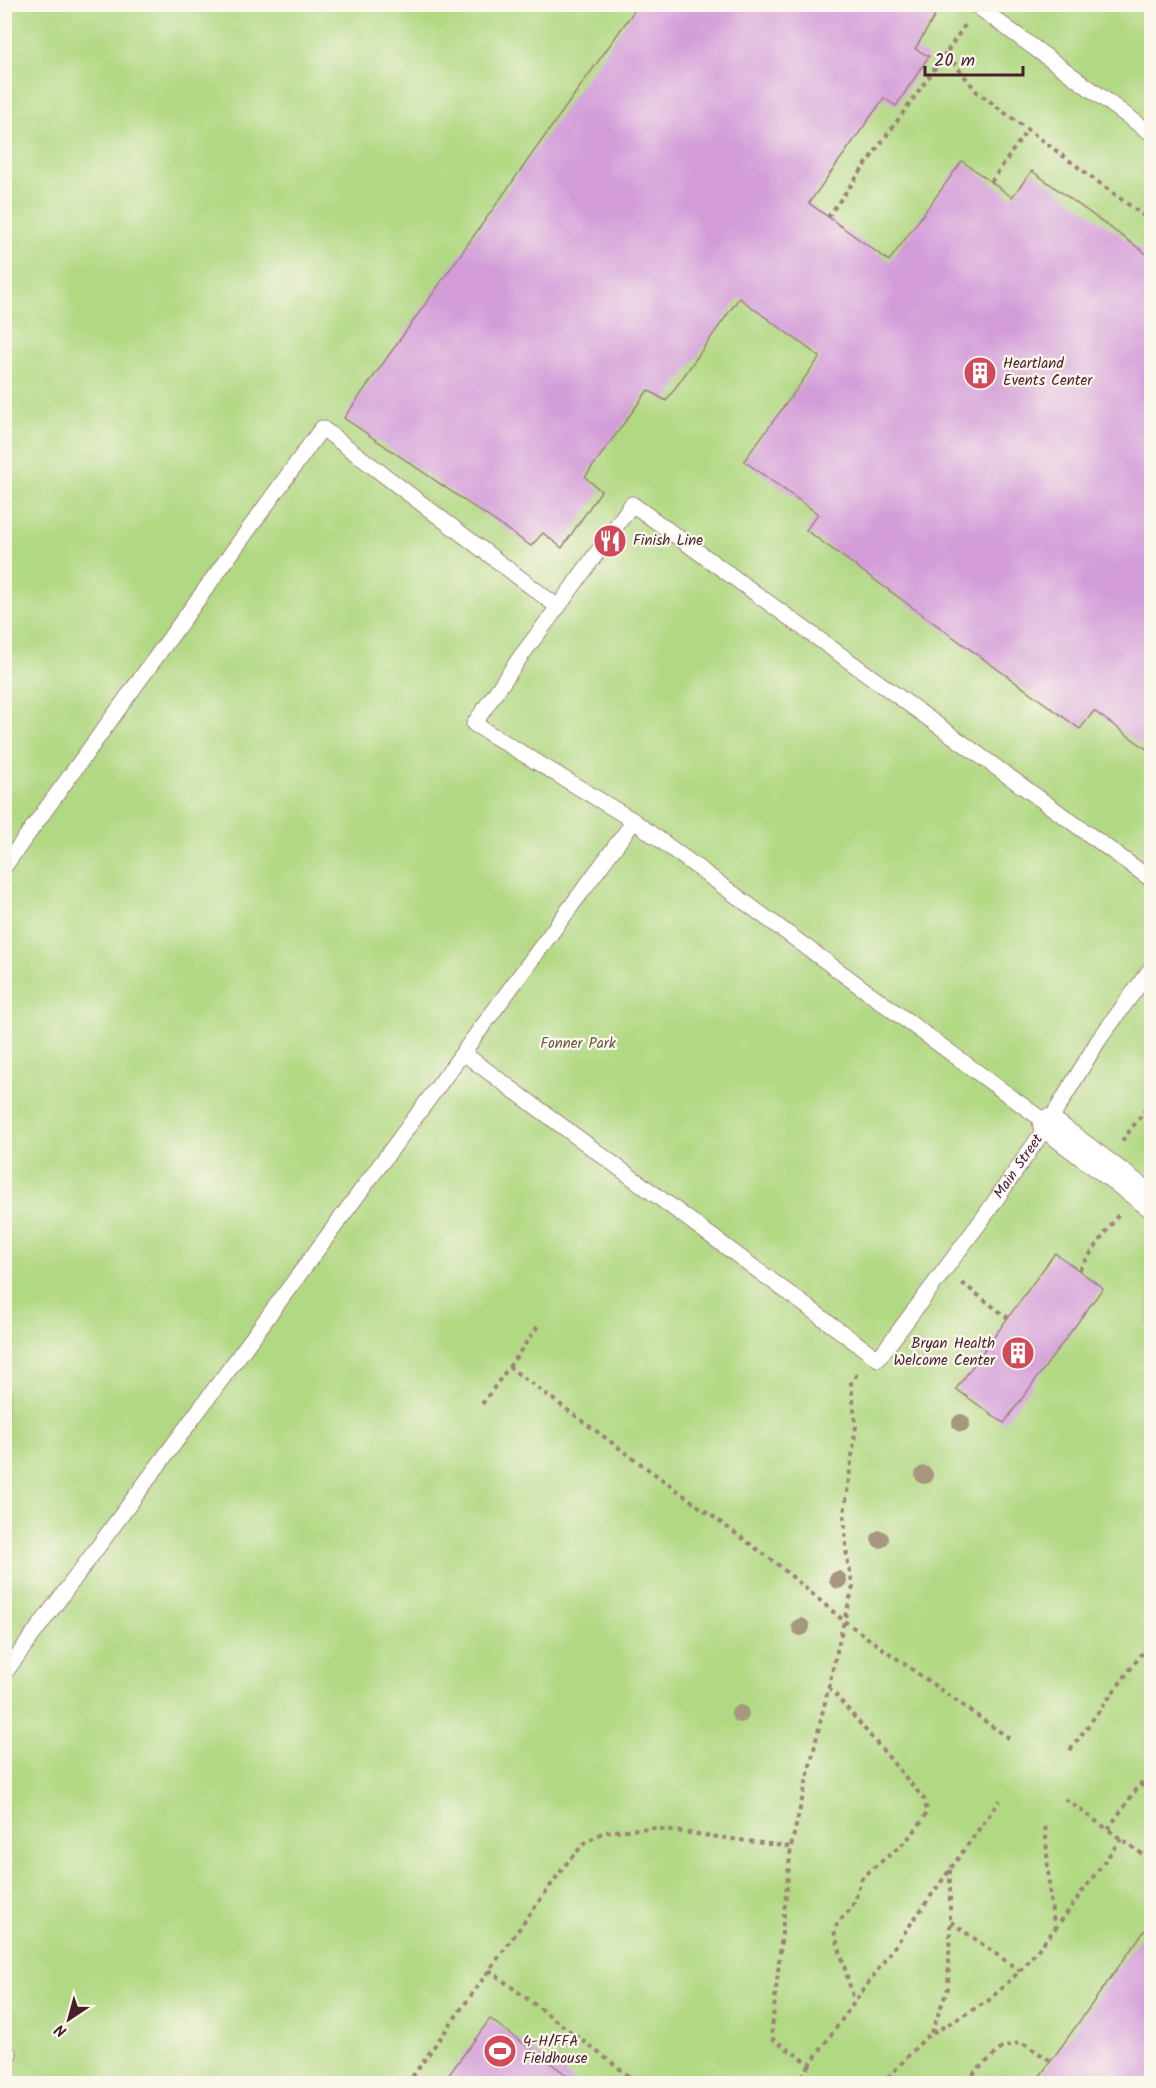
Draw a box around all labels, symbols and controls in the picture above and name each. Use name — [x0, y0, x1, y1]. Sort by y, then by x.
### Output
scale bar — [925, 39, 1022, 77]
text: 20 m — [934, 47, 975, 76]
place label: Heartland Events Center — [1003, 352, 1093, 393]
building icon: Heartland Events Center — [962, 355, 998, 391]
restaurant icon: Finish Line — [592, 523, 628, 559]
place label: Finish Line — [633, 529, 703, 553]
park label: Fonner Park — [540, 1032, 617, 1056]
street label: Main Street — [988, 1129, 1050, 1204]
place label: Bryan Health Welcome Center — [893, 1332, 996, 1373]
building icon: Bryan Health Welcome Center — [1000, 1335, 1036, 1371]
north arrow — [39, 1989, 99, 2049]
text: N — [50, 2017, 73, 2043]
place label: 4-H/FFA Fieldhouse — [523, 2030, 588, 2071]
sports icon: 4-H/FFA Fieldhouse — [482, 2033, 518, 2069]

